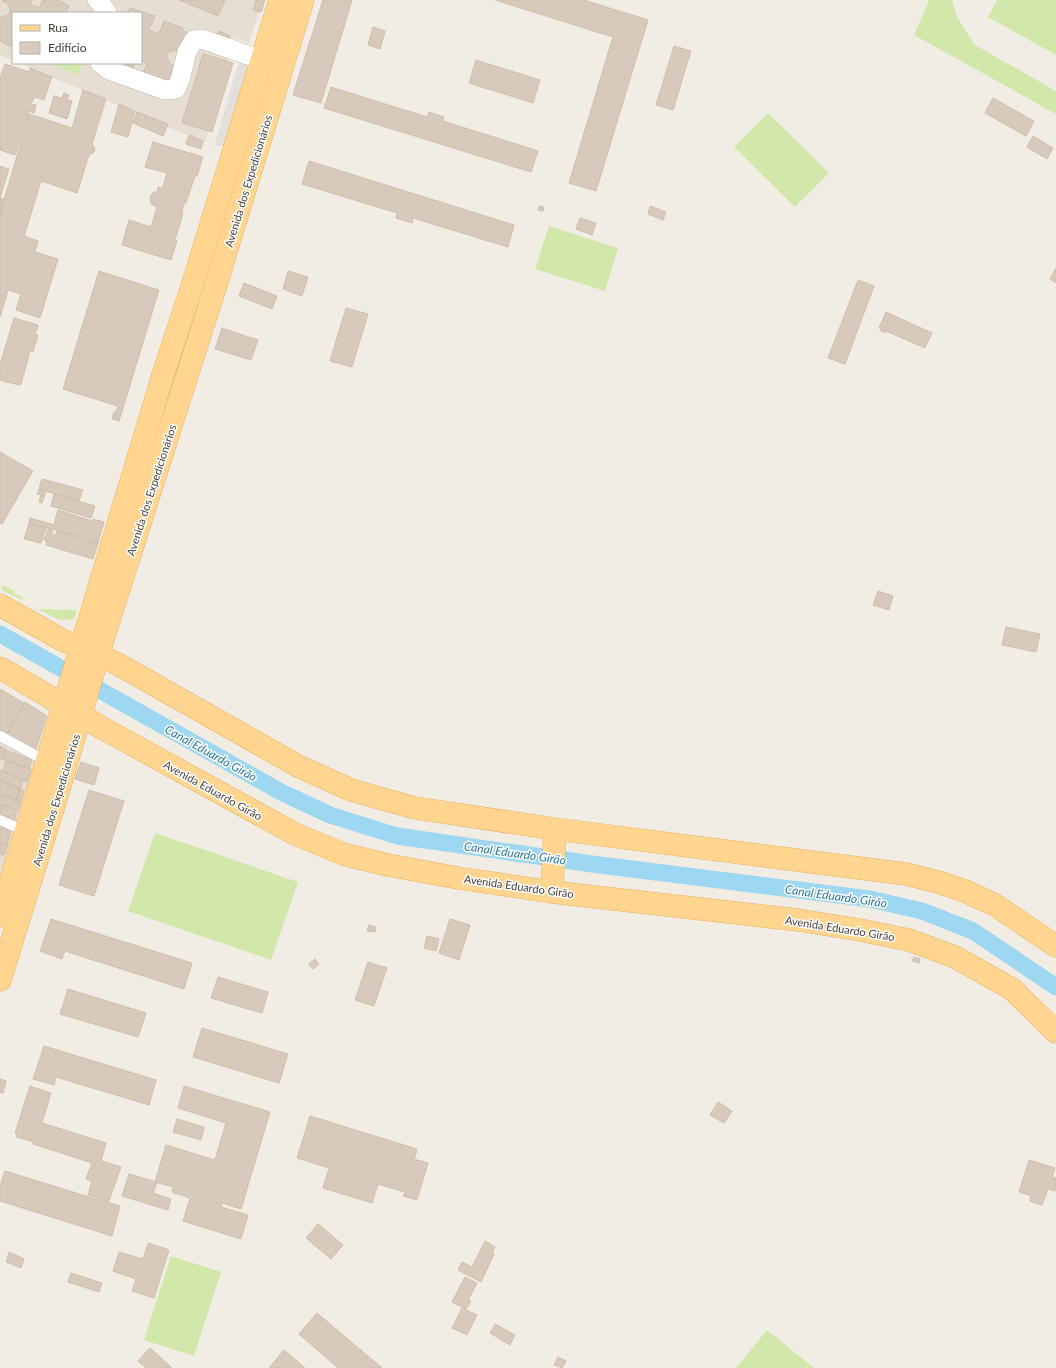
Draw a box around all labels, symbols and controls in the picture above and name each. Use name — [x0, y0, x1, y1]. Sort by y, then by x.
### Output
legend — [12, 12, 142, 64]
text: Rua — [48, 20, 68, 35]
text: Edifício — [48, 40, 87, 55]
street label: Avenida dos Expedicionários — [222, 113, 274, 249]
street label: Avenida dos Expedicionários — [124, 422, 179, 557]
water label: Canal Eduardo Girão — [162, 722, 260, 784]
street label: Avenida dos Expedicionários — [30, 732, 82, 868]
street label: Avenida Eduardo Girão — [161, 757, 265, 823]
water label: Canal Eduardo Girão — [463, 838, 567, 868]
street label: Avenida Eduardo Girão — [463, 872, 575, 900]
water label: Canal Eduardo Girão — [784, 881, 888, 911]
street label: Avenida Eduardo Girão — [784, 913, 896, 943]

